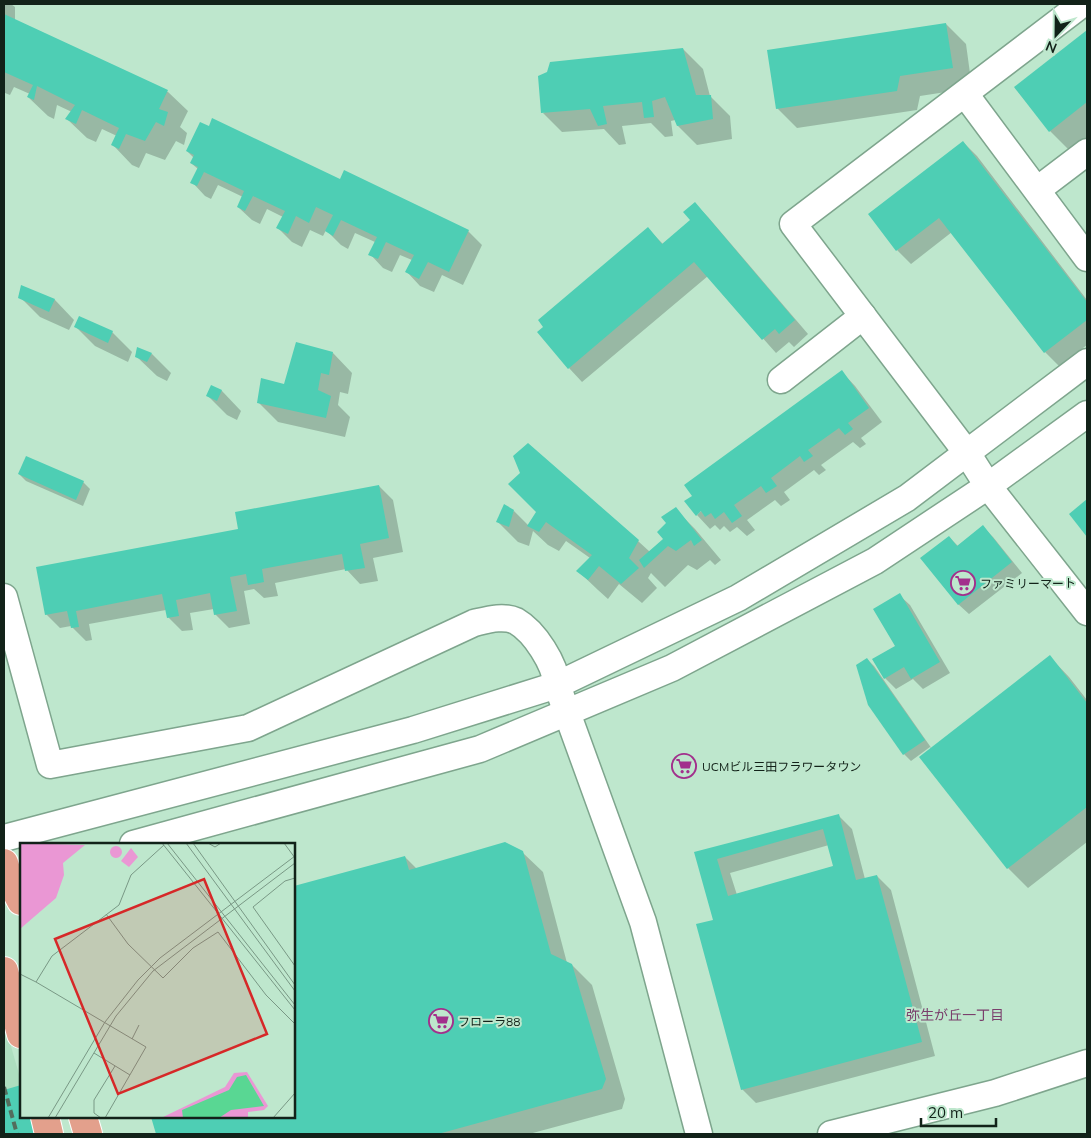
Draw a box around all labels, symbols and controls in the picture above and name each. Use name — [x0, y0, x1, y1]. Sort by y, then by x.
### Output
north arrow — [1031, 10, 1081, 60]
text: N — [1043, 37, 1059, 57]
supermarket icon: ファミリーマート — [950, 570, 976, 596]
place label: ファミリーマート — [980, 576, 1076, 591]
supermarket icon: UCMビル三田フラワータウン — [671, 753, 697, 779]
place label: UCMビル三田フラワータウン — [702, 759, 861, 774]
inset map — [20, 843, 295, 1118]
district label: 弥生が丘一丁目 — [906, 1006, 1004, 1024]
supermarket icon: フローラ88 — [428, 1008, 454, 1034]
place label: フローラ88 — [458, 1014, 520, 1029]
scale bar — [921, 1096, 996, 1128]
text: 20 m — [928, 1103, 963, 1122]

